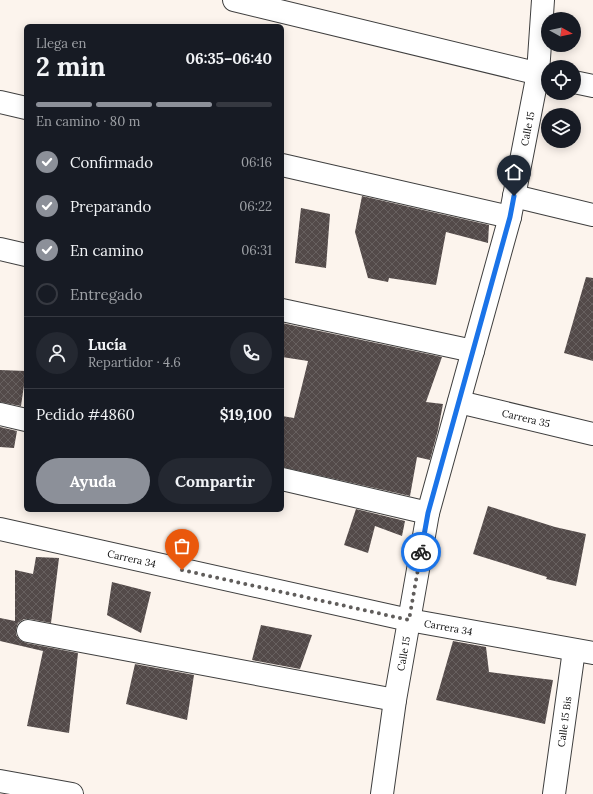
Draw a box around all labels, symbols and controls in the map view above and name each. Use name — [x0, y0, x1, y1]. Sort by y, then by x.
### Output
north arrow — [541, 12, 581, 52]
map controls — [541, 12, 581, 148]
text: Llega en — [36, 35, 86, 52]
text: 06:35–06:40 — [185, 49, 272, 68]
text: 2 min — [36, 50, 106, 83]
button: locate — [541, 60, 581, 100]
button: layers — [541, 108, 581, 148]
street label: Calle 15 — [517, 110, 537, 147]
text: En camino · 80 m — [36, 113, 140, 130]
icon: check — [36, 151, 58, 173]
text: Confirmado — [70, 153, 153, 172]
text: 06:16 — [241, 154, 272, 171]
pin — [497, 155, 531, 196]
icon: home — [503, 161, 525, 183]
icon: check — [36, 195, 58, 217]
text: Preparando — [70, 197, 151, 216]
text: 06:22 — [239, 198, 272, 215]
icon: check — [36, 239, 58, 261]
text: En camino — [70, 241, 144, 260]
text: 06:31 — [241, 242, 272, 259]
text: Entregado — [70, 285, 142, 304]
button: person — [36, 332, 78, 374]
button: phone — [230, 332, 272, 374]
text: Lucía — [88, 335, 127, 354]
text: Repartidor · 4.6 — [88, 354, 181, 371]
text: Pedido #4860 — [36, 405, 135, 424]
text: $19,100 — [220, 405, 272, 424]
street label: Carrera 35 — [501, 406, 552, 430]
button: Ayuda — [36, 458, 150, 504]
button: Compartir — [158, 458, 272, 504]
pin — [165, 529, 199, 570]
courier — [401, 532, 441, 572]
icon: bag — [171, 535, 193, 557]
icon: bike — [410, 541, 432, 563]
street label: Carrera 34 — [106, 547, 158, 570]
street label: Carrera 34 — [423, 616, 474, 638]
street label: Calle 15 — [394, 635, 413, 672]
street label: Calle 15 Bis — [554, 695, 574, 748]

